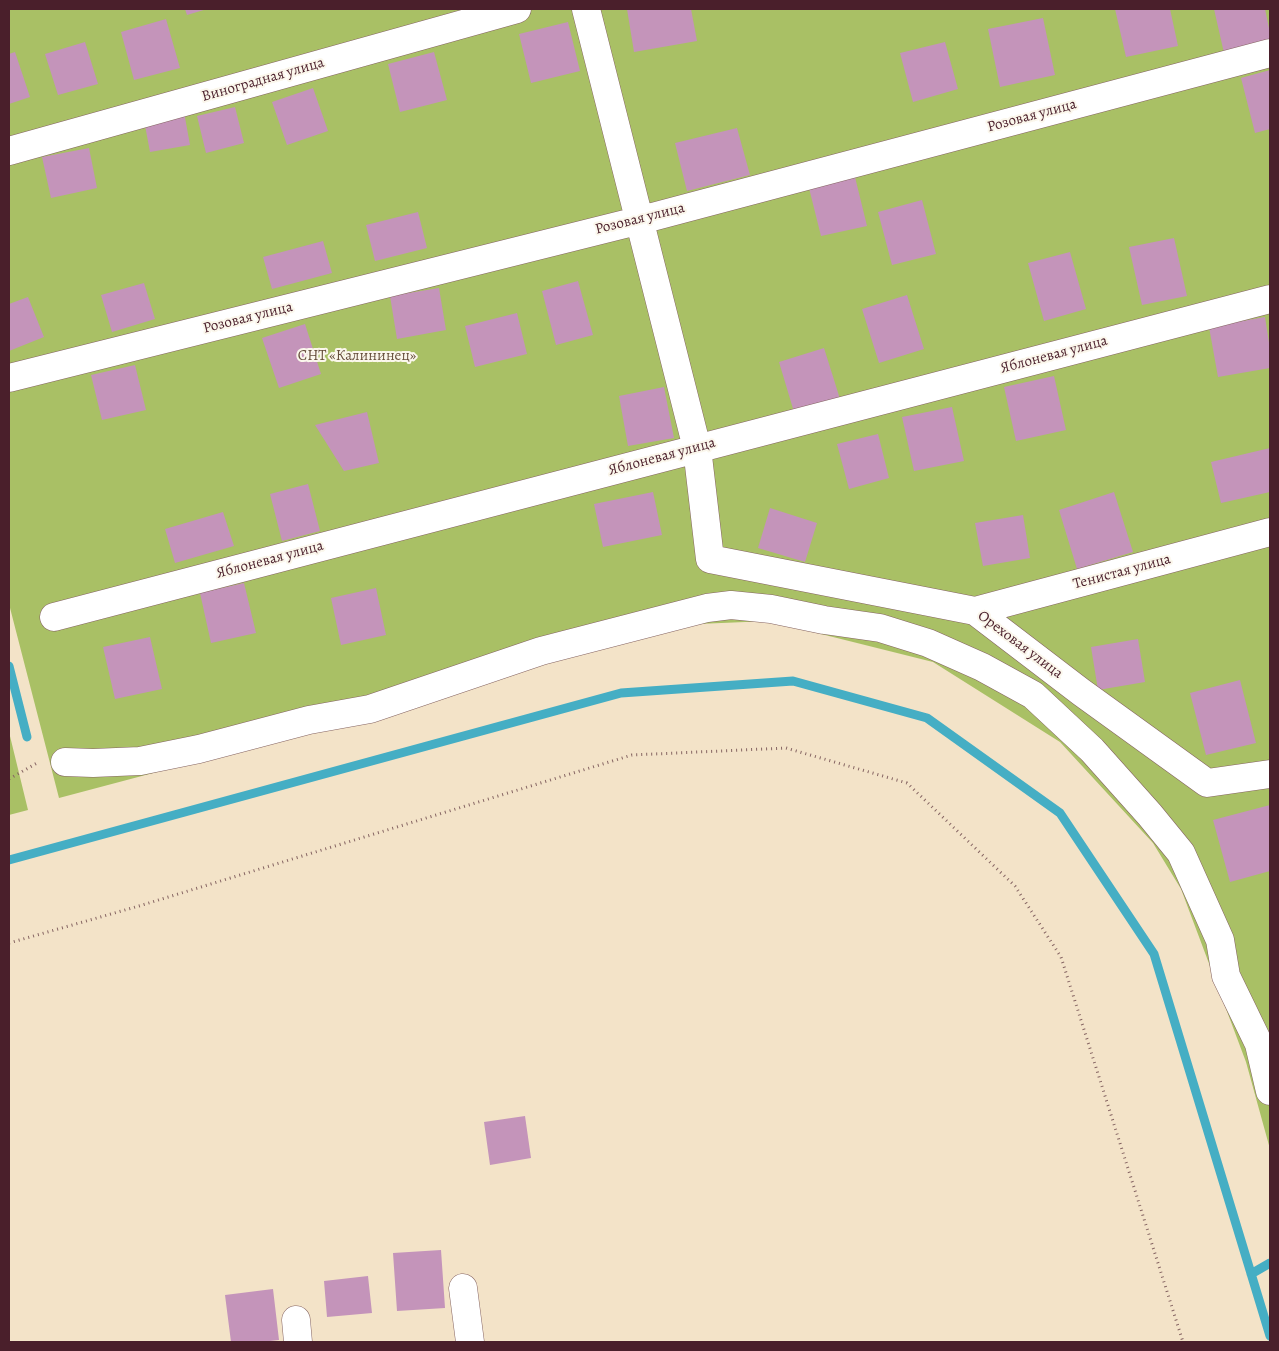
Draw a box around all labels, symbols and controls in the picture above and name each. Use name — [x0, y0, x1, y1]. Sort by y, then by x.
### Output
street label: Виноградная улица — [200, 54, 326, 106]
street label: Розовая улица — [985, 95, 1079, 137]
street label: Розовая улица — [593, 199, 687, 239]
street label: Розовая улица — [201, 298, 295, 338]
street label: Яблоневая улица — [998, 332, 1110, 378]
park label: СНТ «Калининец» — [298, 347, 416, 365]
street label: Яблоневая улица — [606, 434, 718, 480]
street label: Яблоневая улица — [214, 537, 326, 583]
street label: Тенистая улица — [1071, 550, 1173, 594]
street label: Ореховая улица — [974, 607, 1066, 683]

